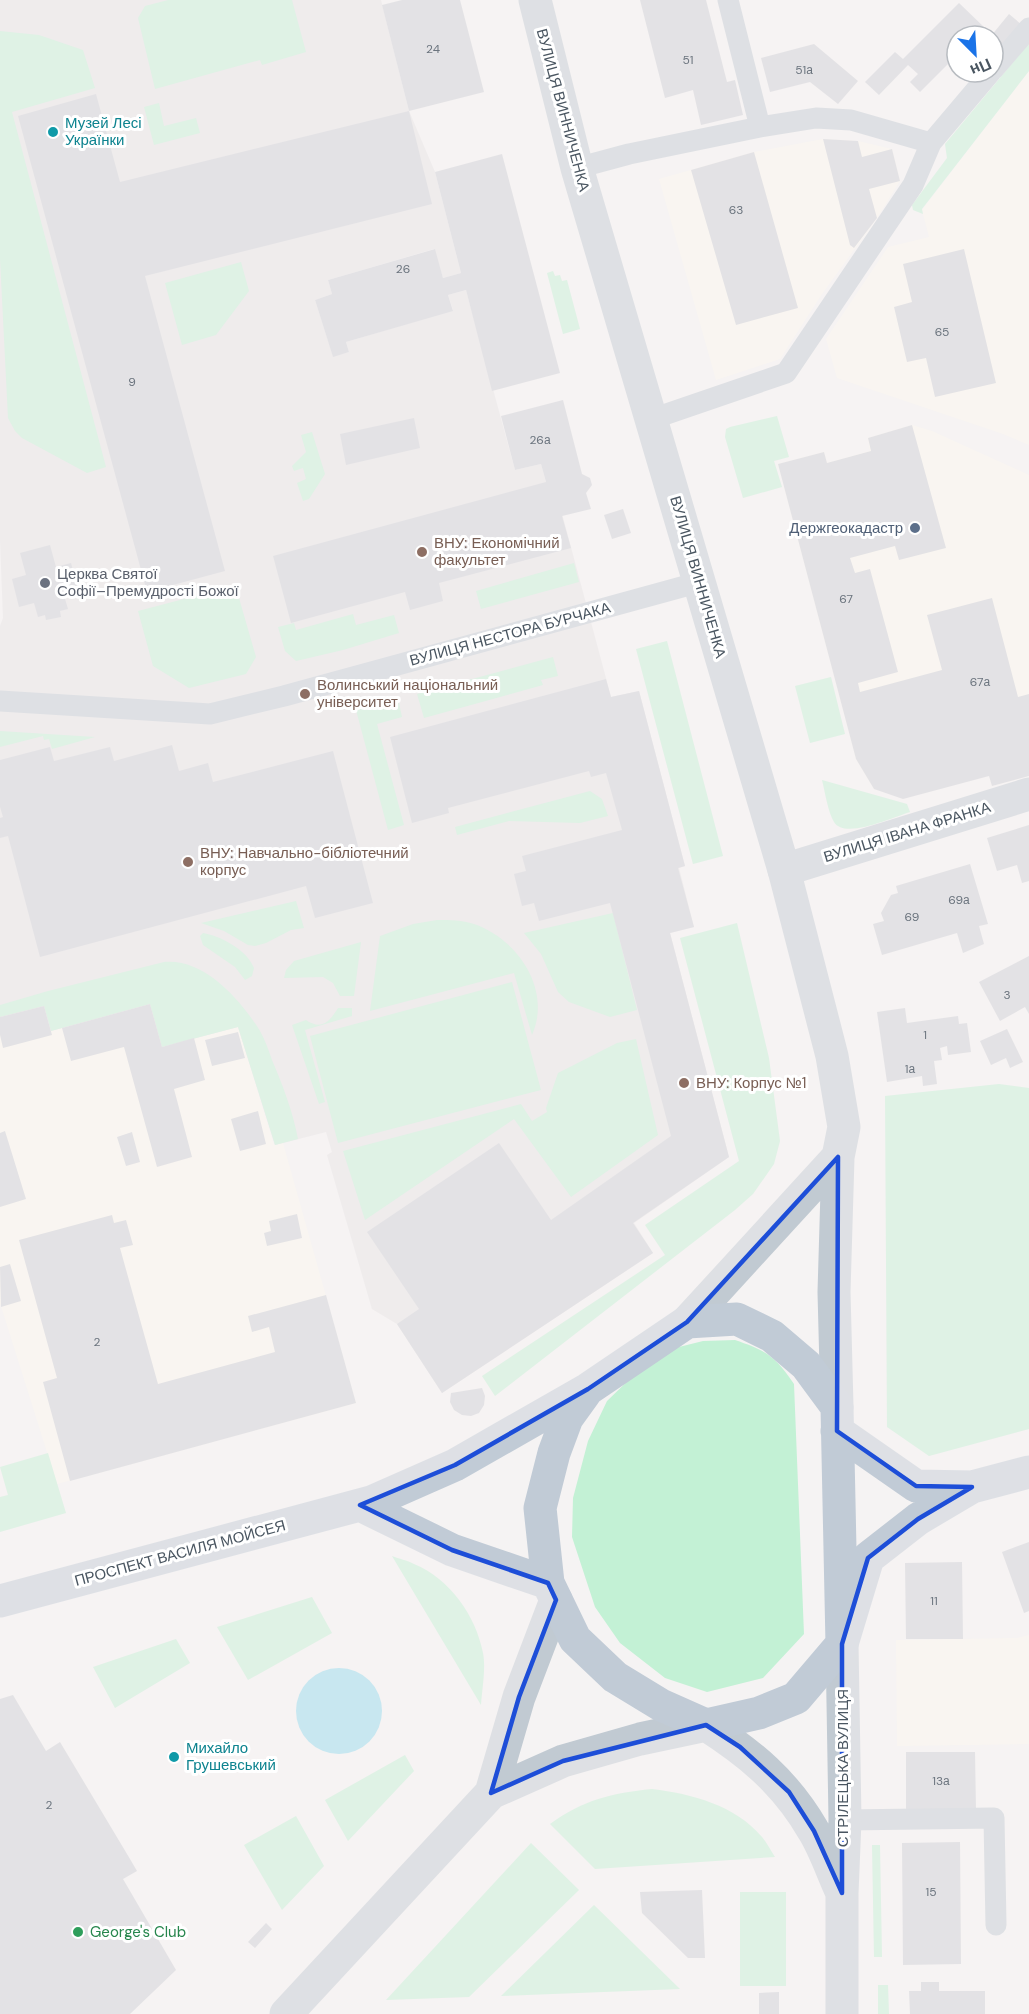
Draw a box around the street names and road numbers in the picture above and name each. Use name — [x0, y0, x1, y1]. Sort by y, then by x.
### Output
street label: ВУЛИЦЯ ВИННИЧЕНКА — [532, 26, 594, 194]
street label: ВУЛИЦЯ ВИННИЧЕНКА — [665, 494, 731, 660]
street label: ВУЛИЦЯ НЕСТОРА БУРЧАКА — [407, 598, 613, 670]
street label: ВУЛИЦЯ ІВАНА ФРАНКА — [821, 797, 993, 867]
street label: ПРОСПЕКТ ВАСИЛЯ МОЙСЕЯ — [72, 1515, 288, 1591]
street label: СТРІЛЕЦЬКА ВУЛИЦЯ — [833, 1689, 853, 1847]

